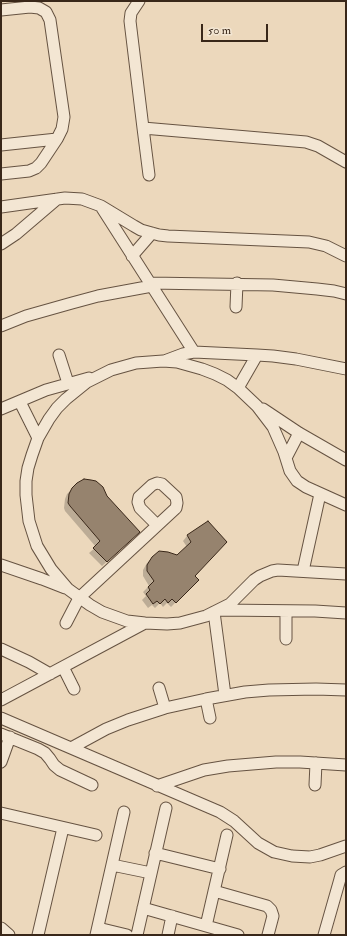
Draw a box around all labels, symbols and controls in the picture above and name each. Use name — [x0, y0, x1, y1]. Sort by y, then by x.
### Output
scale bar — [203, 16, 270, 42]
text: 50 m — [208, 23, 231, 38]

